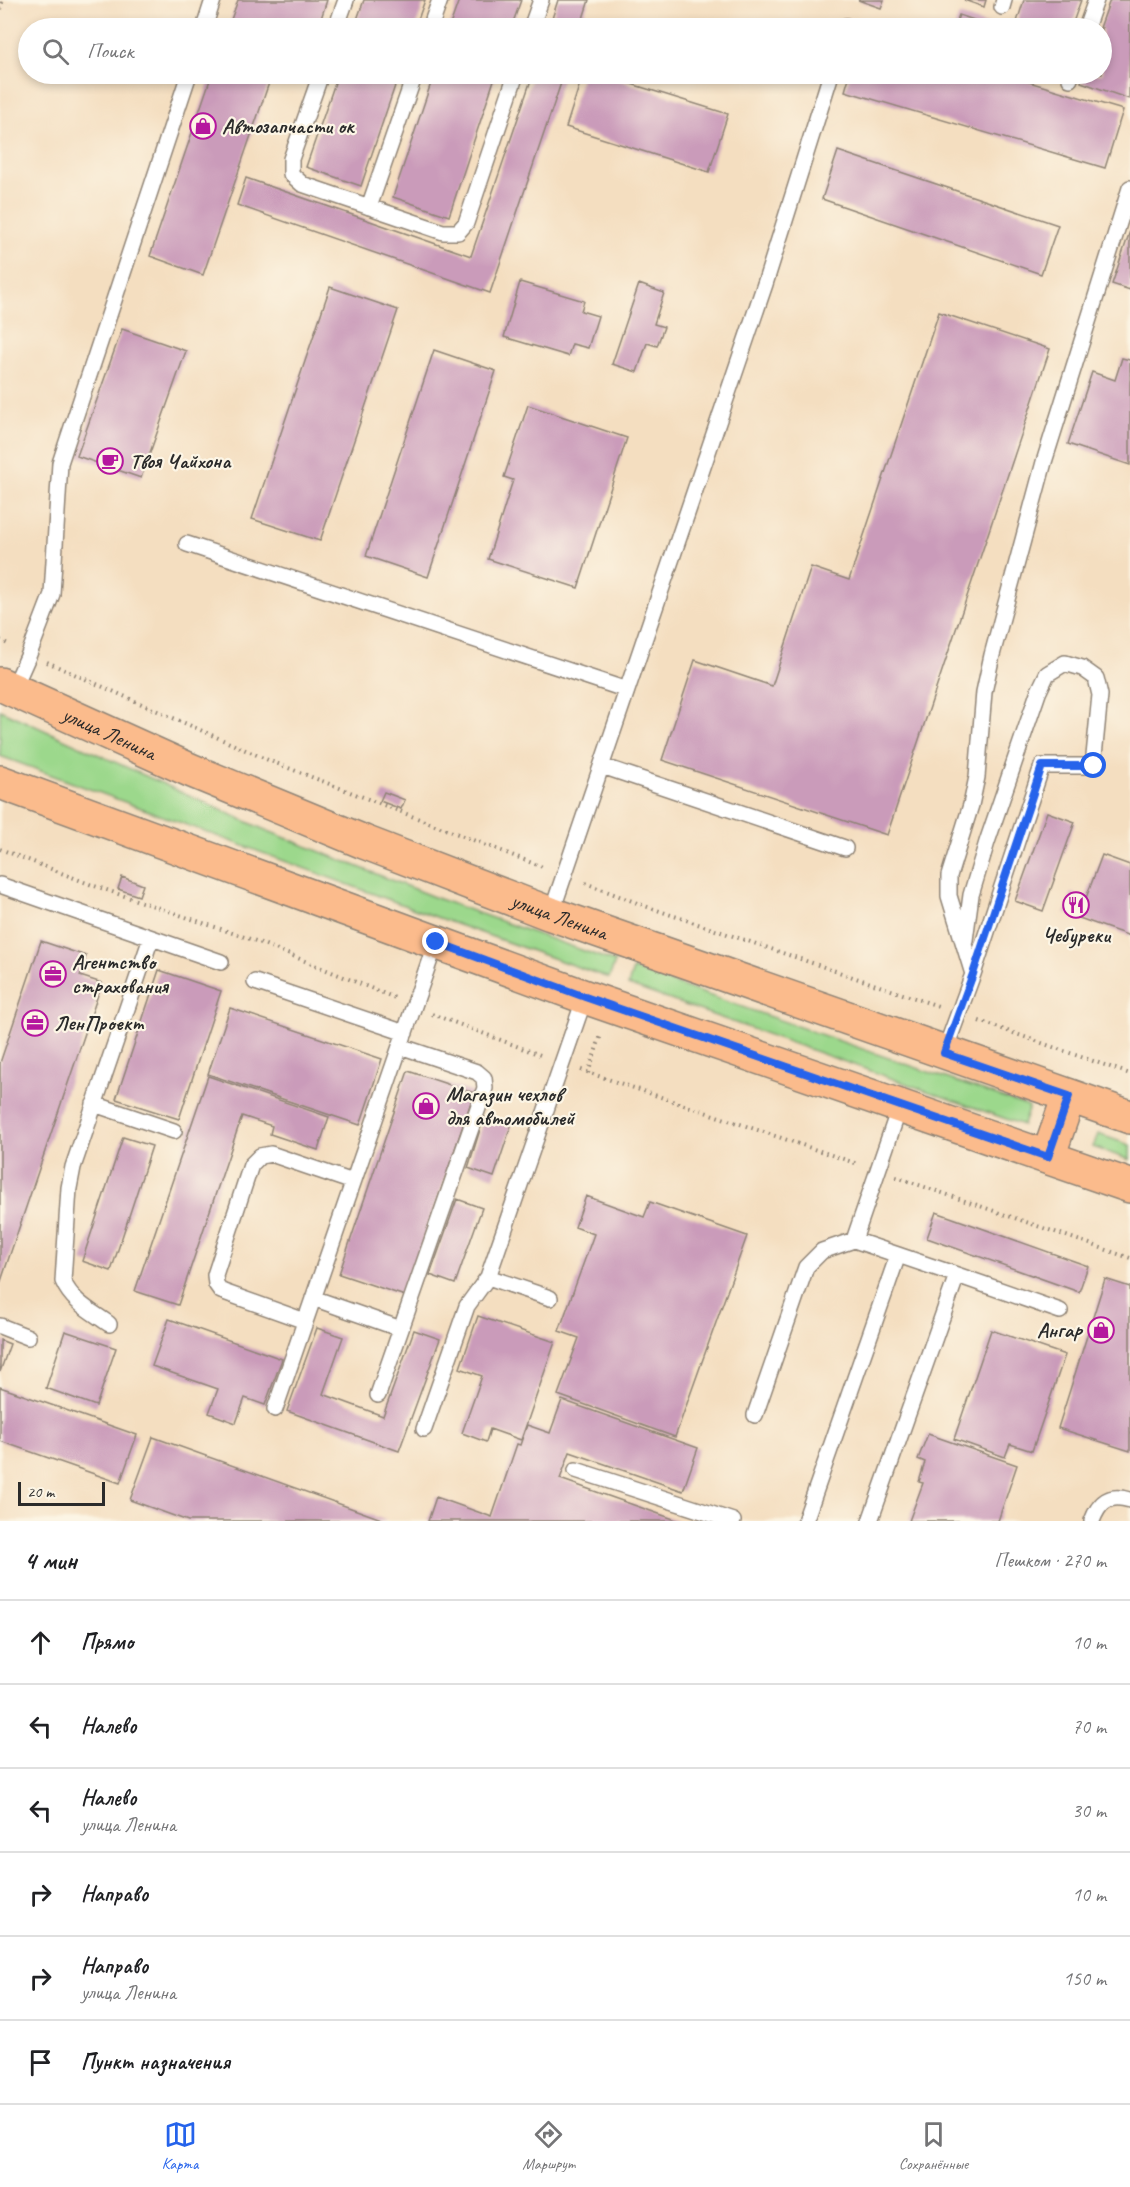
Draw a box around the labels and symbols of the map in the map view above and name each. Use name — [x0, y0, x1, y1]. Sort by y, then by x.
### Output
shop icon: Автозапчасти ок — [188, 111, 218, 141]
place label: Автозапчасти ок — [222, 113, 355, 139]
cafe icon: Твоя Чайхона — [95, 446, 125, 476]
place label: Твоя Чайхона — [130, 448, 232, 474]
street label: улица Ленина — [57, 700, 162, 767]
route start — [1080, 752, 1106, 778]
street label: улица Ленина — [506, 886, 613, 946]
restaurant icon: Чебуреки — [1061, 890, 1091, 920]
place label: Чебуреки — [1042, 922, 1112, 949]
route end — [422, 928, 448, 954]
place label: Агентство страхования — [72, 949, 169, 999]
office icon: Агентство страхования — [38, 959, 68, 989]
office icon: ЛенПроект — [20, 1008, 50, 1038]
place label: ЛенПроект — [54, 1010, 144, 1036]
place label: Магазин чехлов для автомобилей — [446, 1081, 576, 1131]
shop icon: Магазин чехлов для автомобилей — [411, 1091, 441, 1121]
shop icon: Ангар — [1086, 1315, 1116, 1345]
place label: Ангар — [1037, 1317, 1083, 1343]
scale bar — [18, 1479, 105, 1506]

